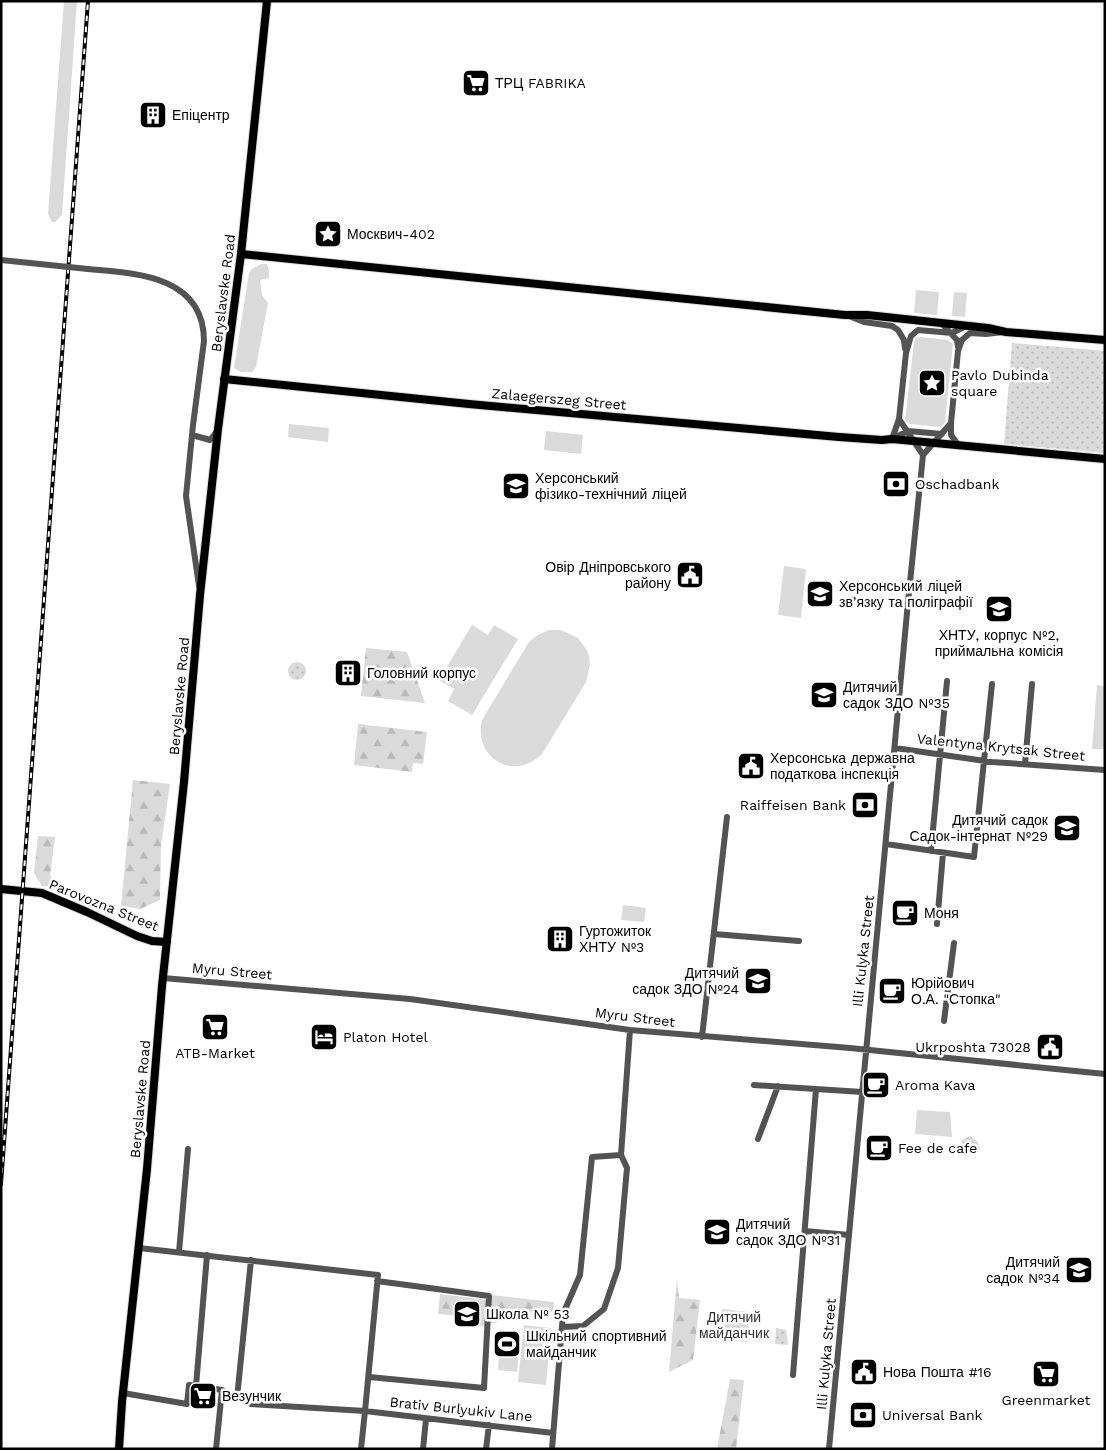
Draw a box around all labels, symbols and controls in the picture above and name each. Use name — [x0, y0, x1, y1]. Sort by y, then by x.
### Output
supermarket icon: ТРЦ FABRIKA — [461, 68, 491, 98]
place label: ТРЦ FABRIKA — [495, 75, 586, 91]
building icon: Епіцентр — [138, 100, 168, 130]
place label: Епіцентр — [172, 107, 230, 123]
place icon: Москвич-402 — [313, 219, 343, 249]
place label: Москвич-402 — [347, 226, 435, 242]
street label: Beryslavske Road — [208, 233, 238, 353]
place label: Pavlo Dubinda square — [951, 367, 1049, 399]
place icon: Pavlo Dubinda square — [917, 368, 947, 398]
street label: Zalaegerszeg Street — [491, 385, 627, 413]
bank icon: Oschadbank — [881, 469, 911, 499]
place label: Херсонський фізико-технічний ліцей — [535, 470, 687, 502]
school or university icon: Херсонський фізико-технічний ліцей — [501, 471, 531, 501]
place label: Oschadbank — [915, 476, 999, 492]
place label: Овір Дніпровського району — [545, 559, 671, 591]
public building icon: Овір Дніпровського району — [675, 560, 705, 590]
place label: Херсонський ліцей зв’язку та поліграфії — [839, 578, 973, 610]
school or university icon: Херсонський ліцей зв’язку та поліграфії — [805, 579, 835, 609]
school or university icon: ХНТУ, корпус №2, приймальна комісія — [984, 594, 1014, 624]
place label: ХНТУ, корпус №2, приймальна комісія — [935, 627, 1063, 659]
street label: Beryslavske Road — [166, 636, 192, 756]
building icon: Головний корпус — [333, 658, 363, 688]
place label: Головний корпус — [367, 665, 476, 681]
place label: Дитячий садок ЗДО №35 — [843, 679, 950, 711]
school or university icon: Дитячий садок ЗДО №35 — [809, 680, 839, 710]
street label: Valentyna Krytsak Street — [916, 730, 1086, 764]
place label: Херсонська державна податкова інспекція — [770, 750, 915, 782]
public building icon: Херсонська державна податкова інспекція — [736, 751, 766, 781]
bank icon: Raiffeisen Bank — [850, 790, 880, 820]
place label: Raiffeisen Bank — [740, 797, 846, 813]
place label: Дитячий садок Садок-інтернат №29 — [910, 812, 1049, 844]
school or university icon: Дитячий садок Садок-інтернат №29 — [1052, 813, 1082, 843]
street label: Parovozna Street — [47, 876, 161, 934]
street label: Illi Kulyka Street — [849, 894, 877, 1008]
cafe icon: Моня — [890, 898, 920, 928]
place label: Моня — [924, 905, 959, 921]
place label: Гуртожиток ХНТУ №3 — [579, 923, 652, 955]
building icon: Гуртожиток ХНТУ №3 — [545, 924, 575, 954]
street label: Myru Street — [191, 960, 273, 982]
place label: Дитячий садок ЗДО №24 — [632, 965, 739, 997]
school or university icon: Дитячий садок ЗДО №24 — [743, 966, 773, 996]
place label: Юрійович О.А. "Стопка" — [911, 975, 1001, 1007]
cafe icon: Юрійович О.А. "Стопка" — [877, 976, 907, 1006]
street label: Myru Street — [594, 1004, 676, 1030]
supermarket icon: ATB-Market — [200, 1012, 230, 1042]
hotel icon: Platon Hotel — [309, 1022, 339, 1052]
place label: Platon Hotel — [343, 1029, 429, 1045]
public building icon: Ukrposhta 73028 — [1035, 1032, 1065, 1062]
street label: Beryslavske Road — [127, 1039, 153, 1159]
place label: Ukrposhta 73028 — [915, 1039, 1031, 1055]
place label: ATB-Market — [175, 1045, 255, 1061]
cafe icon: Aroma Kava — [861, 1070, 891, 1100]
place label: Aroma Kava — [895, 1077, 976, 1093]
cafe icon: Fee de cafe — [864, 1133, 894, 1163]
place label: Fee de cafe — [898, 1140, 977, 1156]
place label: Дитячий садок ЗДО №31 — [736, 1216, 840, 1248]
school or university icon: Дитячий садок ЗДО №31 — [702, 1217, 732, 1247]
place label: Дитячий садок №34 — [986, 1254, 1060, 1286]
school or university icon: Дитячий садок №34 — [1064, 1255, 1094, 1285]
street label: Illi Kulyka Street — [813, 1297, 839, 1411]
school or university icon: Школа № 53 — [452, 1299, 482, 1329]
place label: Школа № 53 — [486, 1306, 570, 1322]
park label: Дитячий майданчик — [699, 1309, 770, 1341]
place label: Шкільний спортивний майданчик — [526, 1328, 667, 1360]
sports icon: Шкільний спортивний майданчик — [492, 1329, 522, 1359]
public building icon: Нова Пошта #16 — [849, 1357, 879, 1387]
supermarket icon: Greenmarket — [1031, 1359, 1061, 1389]
place label: Нова Пошта #16 — [883, 1364, 992, 1380]
supermarket icon: Везунчик — [188, 1381, 218, 1411]
place label: Везунчик — [222, 1388, 282, 1404]
place label: Greenmarket — [1002, 1392, 1091, 1408]
street label: Brativ Burlyukiv Lane — [389, 1394, 533, 1424]
bank icon: Universal Bank — [848, 1400, 878, 1430]
place label: Universal Bank — [882, 1407, 983, 1423]

